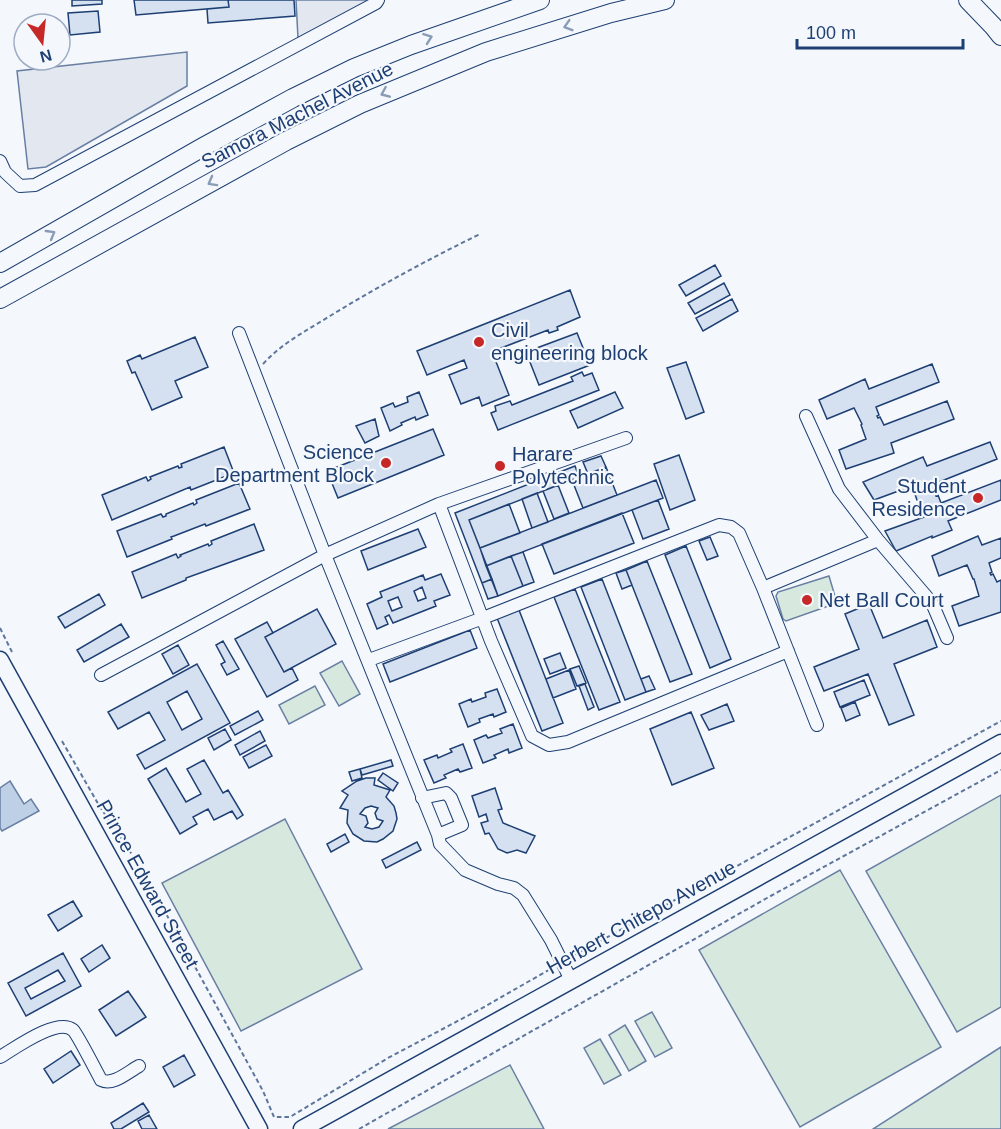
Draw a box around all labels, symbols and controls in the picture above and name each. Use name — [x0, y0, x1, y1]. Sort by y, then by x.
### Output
north arrow — [12, 12, 72, 72]
scale bar — [797, 12, 964, 50]
one-way arrow — [563, 19, 574, 31]
text: 100 m — [806, 23, 856, 43]
one-way arrow — [423, 33, 433, 46]
text: N — [38, 46, 54, 66]
street label: Samora Machel Avenue — [198, 57, 396, 173]
one-way arrow — [380, 86, 391, 98]
one-way arrow — [207, 175, 218, 187]
one-way arrow — [45, 230, 55, 241]
place label: Civil engineering block — [491, 319, 649, 364]
marker: Civil engineering block — [472, 335, 486, 349]
place label: Science Department Block — [215, 441, 375, 486]
place label: Harare Polytechnic — [512, 443, 614, 488]
marker: Science Department Block — [379, 456, 393, 470]
marker: Harare Polytechnic — [493, 459, 507, 473]
place label: Student Residence — [871, 475, 966, 520]
marker: Student Residence — [971, 491, 985, 505]
place label: Net Ball Court — [819, 589, 944, 611]
marker: Net Ball Court — [800, 593, 814, 607]
street label: Prince Edward Street — [93, 796, 204, 972]
street label: Herbert Chitepo Avenue — [542, 856, 740, 978]

